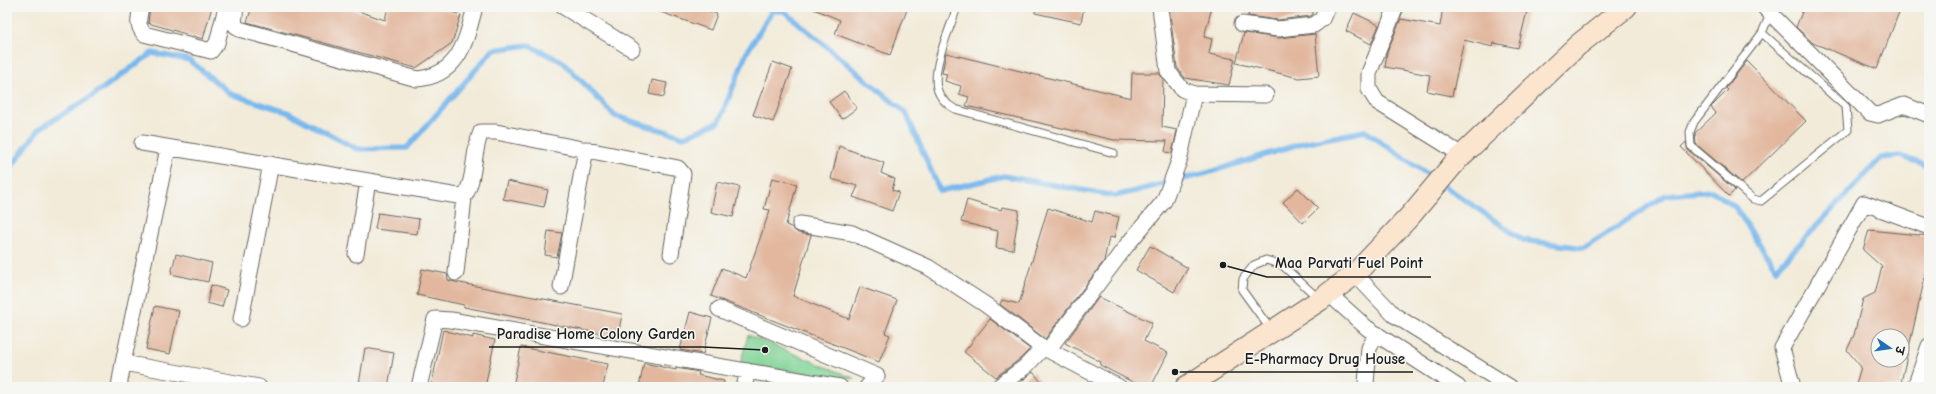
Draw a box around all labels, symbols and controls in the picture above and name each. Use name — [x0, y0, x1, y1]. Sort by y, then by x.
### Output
callout: Maa Parvati Fuel Point — [1267, 250, 1431, 277]
text: Maa Parvati Fuel Point — [1275, 254, 1424, 272]
callout: Paradise Home Colony Garden — [489, 320, 703, 347]
text: Paradise Home Colony Garden — [497, 325, 695, 343]
north arrow — [1870, 328, 1910, 368]
text: उ — [1892, 344, 1907, 357]
callout: E-Pharmacy Drug House — [1237, 345, 1413, 372]
text: E-Pharmacy Drug House — [1245, 350, 1405, 368]

